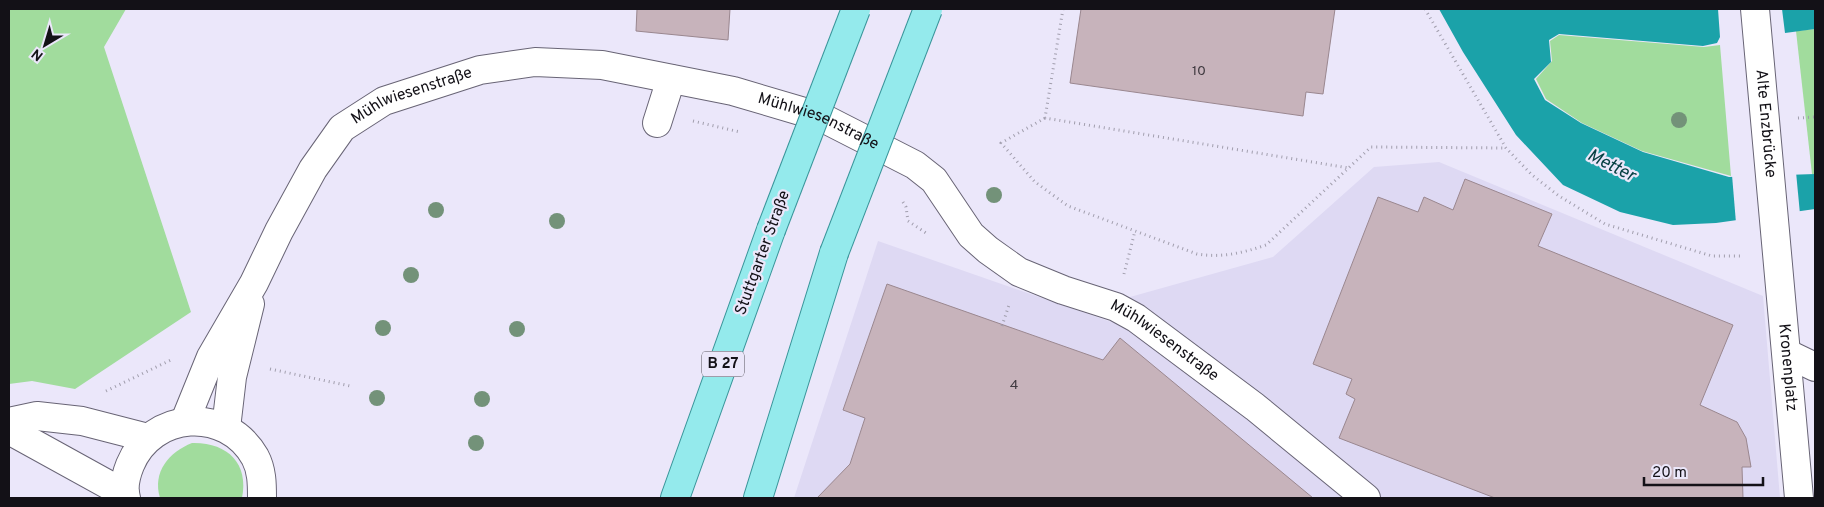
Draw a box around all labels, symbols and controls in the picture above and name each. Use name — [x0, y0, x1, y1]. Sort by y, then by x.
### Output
north arrow — [20, 20, 70, 70]
text: N — [29, 44, 47, 64]
street label: Mühlwiesenstraße — [348, 63, 475, 129]
house number: 10 — [1192, 63, 1206, 80]
street label: Alte Enzbrücke — [1750, 68, 1780, 179]
street label: Mühlwiesenstraße — [755, 89, 882, 155]
water label: Metter — [1583, 144, 1641, 189]
street label: Stuttgarter Straße — [731, 188, 795, 318]
street label: Mühlwiesenstraße — [1106, 296, 1223, 386]
street label: Kronenplatz — [1773, 323, 1801, 412]
road number: B 27 — [702, 352, 744, 376]
house number: 4 — [1010, 377, 1018, 394]
scale bar — [1644, 454, 1763, 486]
text: 20 m — [1652, 464, 1687, 483]

